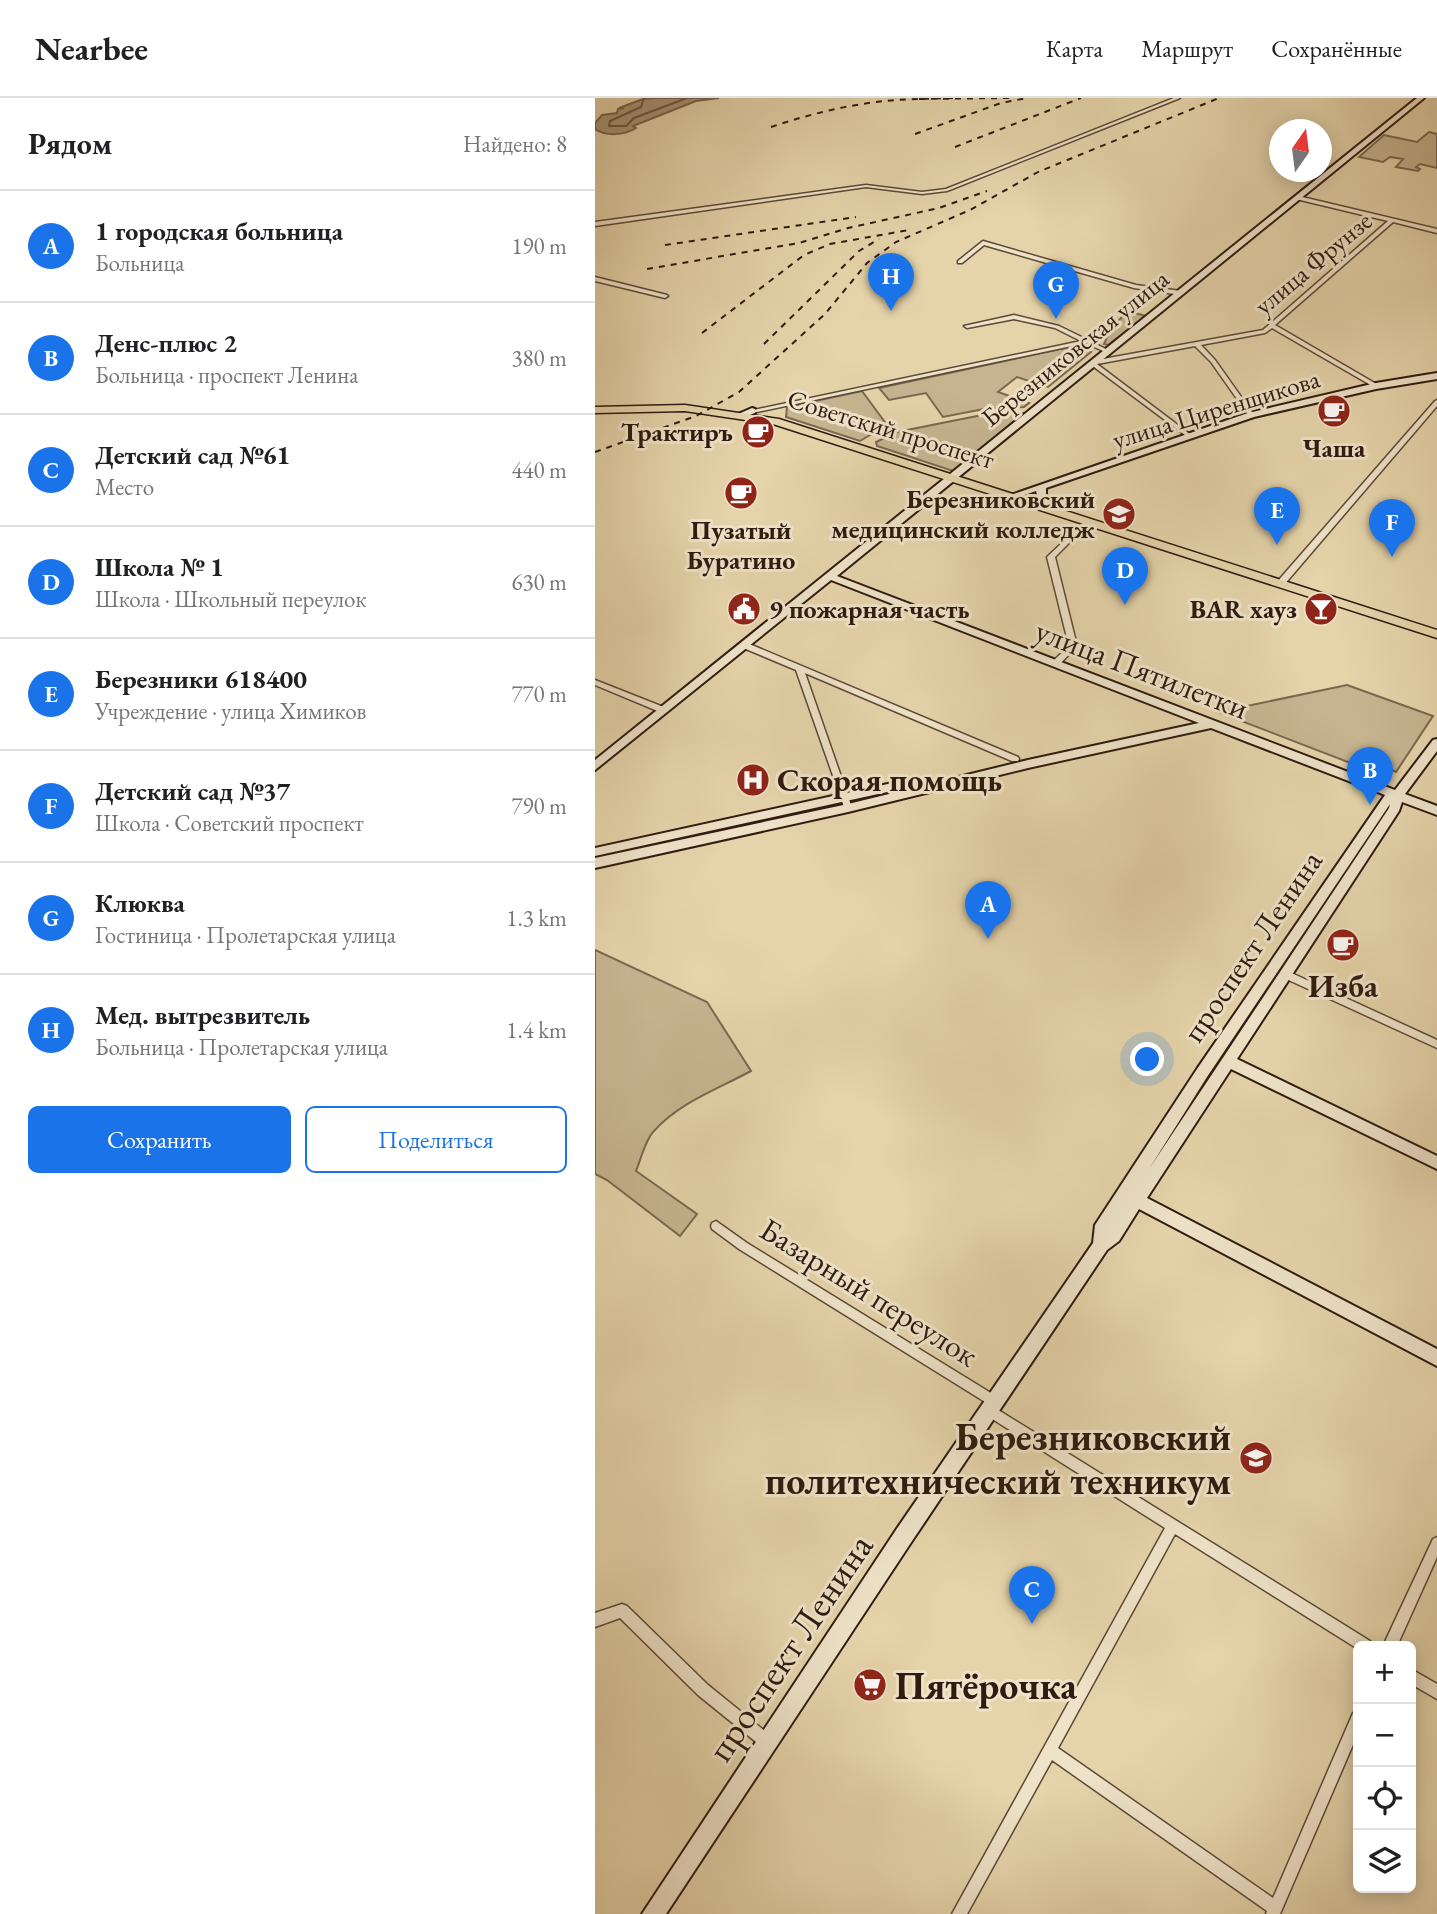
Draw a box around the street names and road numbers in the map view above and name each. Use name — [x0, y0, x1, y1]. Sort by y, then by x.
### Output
street label: улица Фрунзе — [1247, 204, 1379, 322]
street label: Березниковская улица — [974, 261, 1176, 434]
street label: улица Циренщикова — [1108, 361, 1324, 457]
street label: Советский проспект — [784, 381, 999, 477]
street label: улица Пятилетки — [1029, 609, 1255, 729]
street label: проспект Ленина — [1172, 842, 1332, 1050]
street label: Базарный переулок — [752, 1208, 986, 1376]
street label: проспект Ленина — [695, 1523, 884, 1770]

